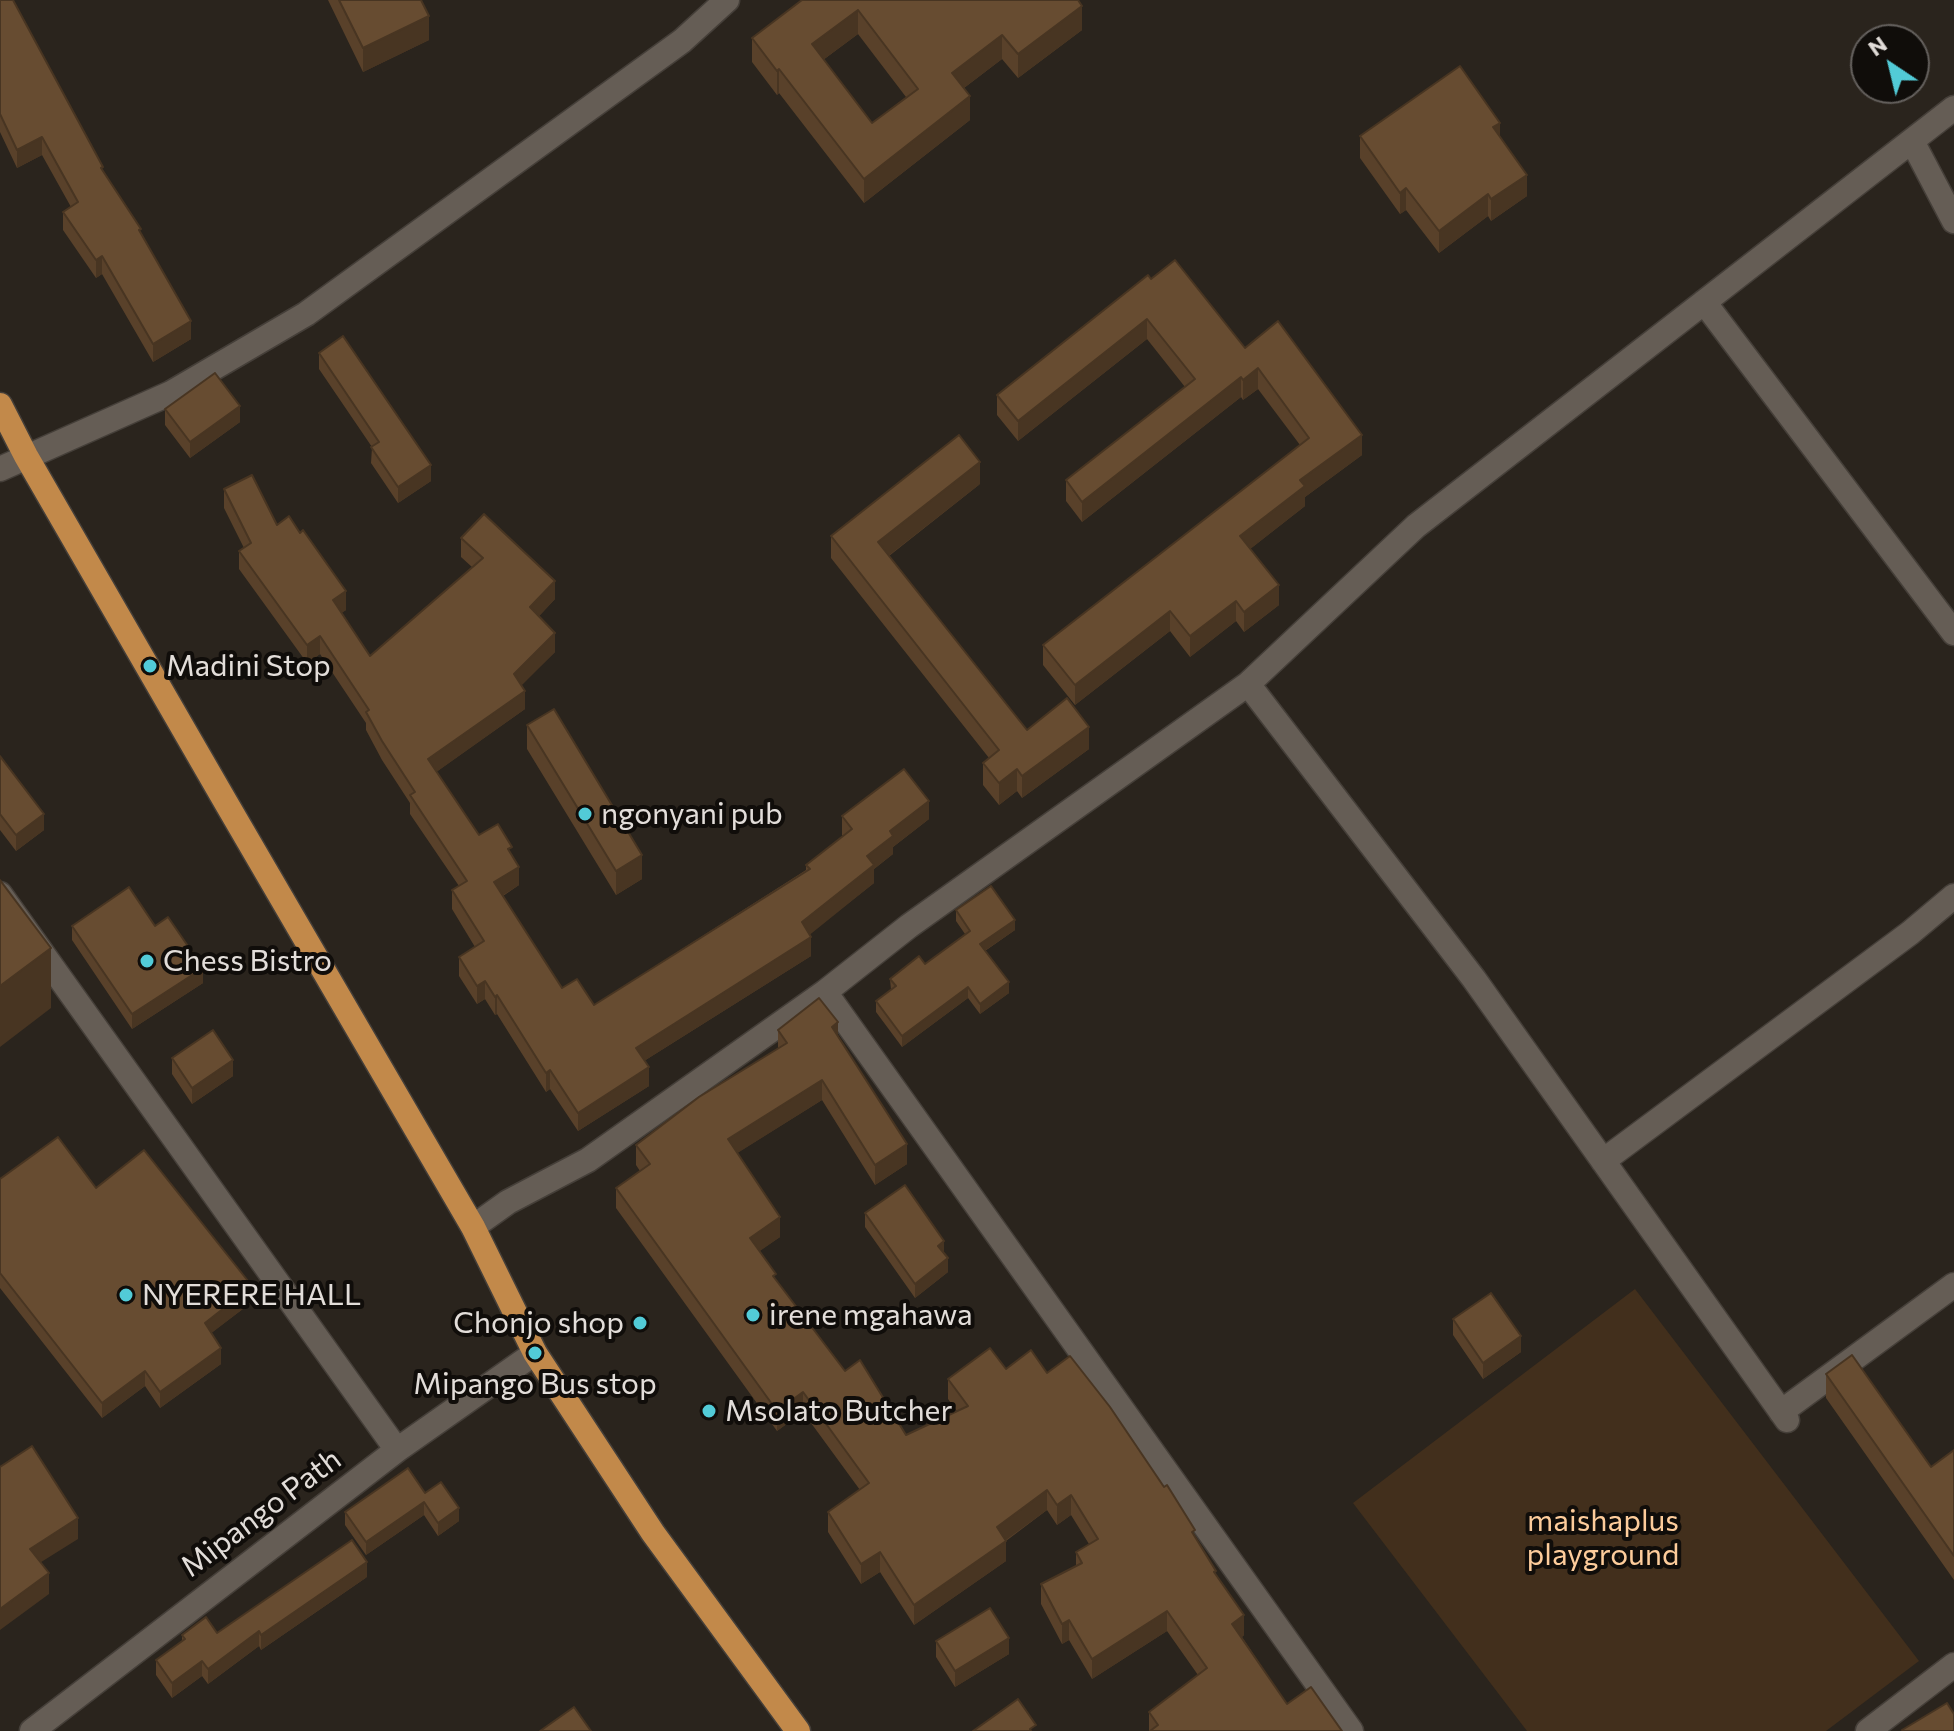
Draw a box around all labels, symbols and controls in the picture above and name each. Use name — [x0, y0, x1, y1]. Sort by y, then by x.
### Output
north arrow — [1850, 24, 1930, 104]
text: N — [1863, 30, 1892, 61]
place label: Madini Stop — [166, 648, 331, 684]
marker: Madini Stop — [141, 657, 159, 675]
place label: ngonyani pub — [601, 796, 783, 832]
marker: ngonyani pub — [576, 805, 594, 823]
place label: Chess Bistro — [163, 943, 332, 979]
marker: Chess Bistro — [138, 952, 156, 970]
place label: NYERERE HALL — [142, 1277, 361, 1313]
marker: NYERERE HALL — [117, 1286, 135, 1304]
place label: irene mgahawa — [769, 1297, 973, 1333]
place label: Chonjo shop — [453, 1305, 624, 1341]
marker: irene mgahawa — [744, 1306, 762, 1324]
marker: Chonjo shop — [631, 1314, 649, 1332]
marker: Mipango Bus stop — [526, 1344, 544, 1362]
place label: Mipango Bus stop — [413, 1366, 657, 1402]
place label: Msolato Butcher — [725, 1393, 952, 1429]
marker: Msolato Butcher — [700, 1402, 718, 1420]
street label: Mipango Path — [174, 1441, 348, 1585]
park label: maishaplus playground — [1527, 1503, 1679, 1574]

